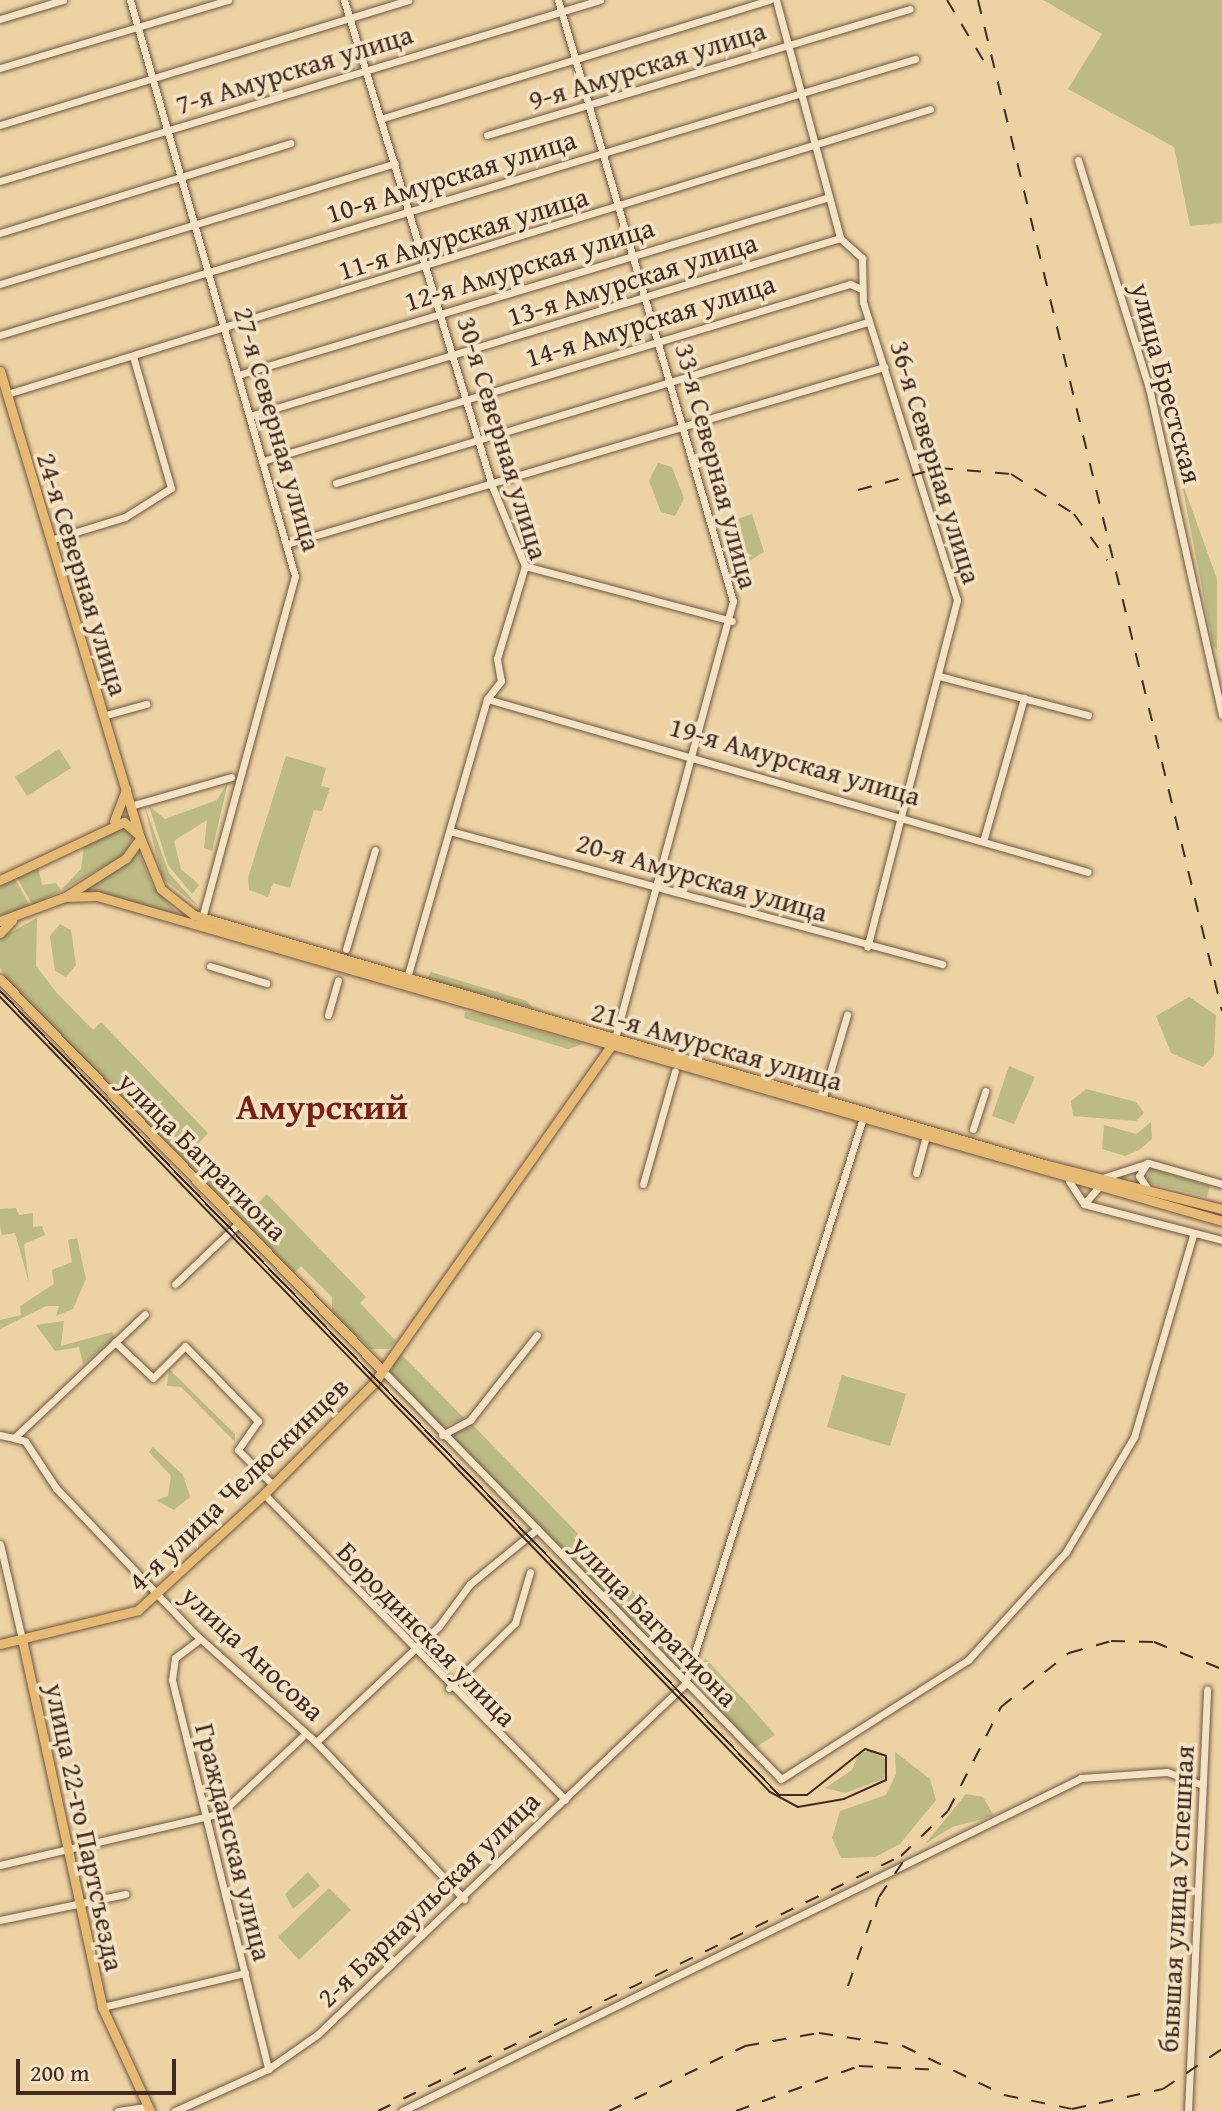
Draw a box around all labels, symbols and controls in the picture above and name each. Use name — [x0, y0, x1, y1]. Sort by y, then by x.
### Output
street label: 9-я Амурская улица — [524, 13, 770, 117]
street label: 7-я Амурская улица — [171, 17, 417, 121]
street label: 10-я Амурская улица — [322, 122, 580, 230]
street label: 11-я Амурская улица — [334, 179, 592, 287]
street label: 12-я Амурская улица — [400, 210, 658, 318]
street label: 13-я Амурская улица — [503, 225, 761, 333]
street label: 14-я Амурская улица — [521, 266, 779, 374]
street label: улица Брестская — [1124, 279, 1210, 487]
street label: 27-я Северная улица — [227, 303, 329, 555]
street label: 30-я Северная улица — [450, 312, 556, 564]
street label: 36-я Северная улица — [883, 336, 989, 588]
street label: 33-я Северная улица — [668, 340, 766, 592]
street label: 24-я Северная улица — [30, 448, 136, 700]
street label: 19-я Амурская улица — [666, 709, 924, 813]
street label: 20-я Амурская улица — [573, 825, 831, 929]
street label: 21-я Амурская улица — [588, 994, 846, 1098]
street label: улица Багратиона — [111, 1064, 295, 1248]
district label: Амурский — [236, 1084, 408, 1128]
street label: 4-я улица Челюскинцев — [121, 1370, 355, 1598]
street label: улица Багратиона — [565, 1528, 745, 1714]
street label: Бородинская улица — [330, 1535, 524, 1733]
street label: улица Аносова — [175, 1578, 331, 1728]
street label: улица 22-го Партсъезда — [38, 1680, 132, 1974]
street label: Гражданская улица — [188, 1720, 280, 1964]
street label: бывшая улица Успешная — [1151, 1745, 1201, 2053]
street label: 2-я Барнаульская улица — [310, 1784, 546, 2014]
scale bar — [20, 2043, 180, 2093]
text: 200 m — [30, 2055, 90, 2090]

